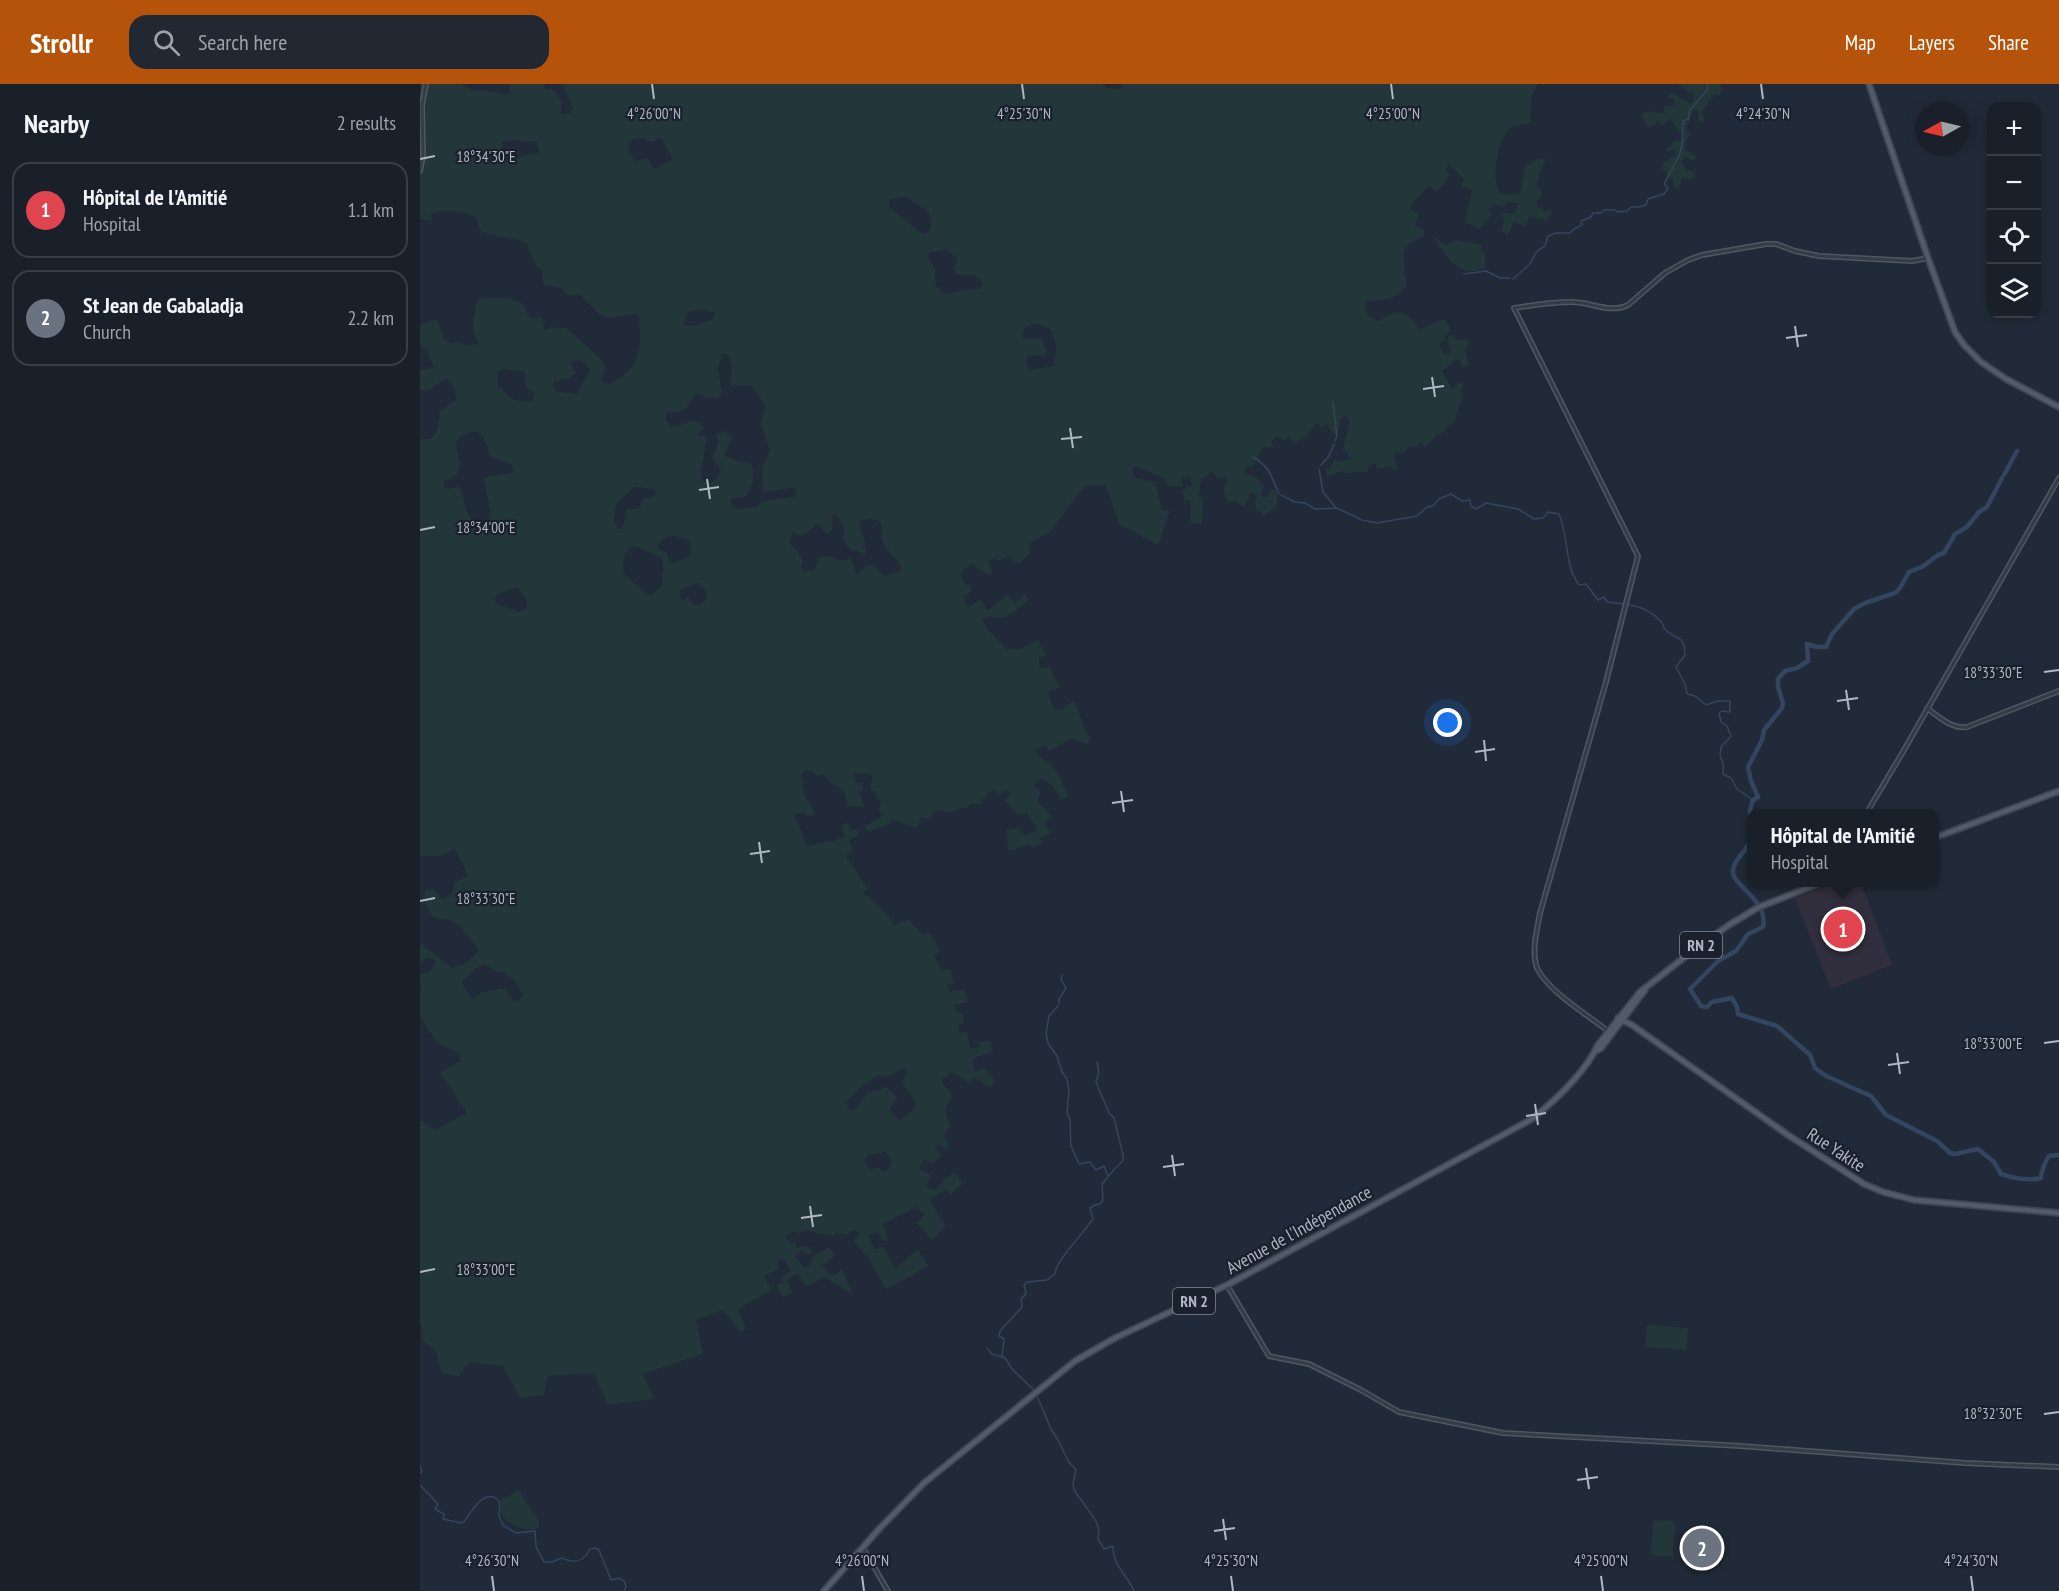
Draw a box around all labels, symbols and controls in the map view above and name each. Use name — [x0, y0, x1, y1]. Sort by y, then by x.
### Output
search box — [129, 15, 549, 69]
text: Strollr — [30, 24, 93, 61]
icon: search — [150, 26, 183, 59]
text: Search here — [198, 28, 287, 56]
text: Map — [1845, 29, 1876, 56]
text: Layers — [1909, 29, 1955, 56]
text: Share — [1988, 29, 2029, 56]
north arrow — [1915, 102, 1969, 156]
map controls — [1987, 102, 2041, 318]
button: + — [1987, 102, 2041, 156]
text: 4°26'00"N — [627, 104, 681, 123]
text: 4°25'30"N — [997, 104, 1051, 123]
text: 4°25'00"N — [1366, 104, 1420, 123]
text: 4°24'30"N — [1736, 104, 1790, 123]
text: Nearby — [24, 107, 89, 140]
text: 2 results — [337, 110, 396, 136]
text: 18°34'30"E — [456, 147, 516, 166]
button: − — [1987, 156, 2041, 210]
text: Hôpital de l'Amitié — [83, 183, 227, 211]
text: 1 — [41, 197, 50, 223]
text: 1.1 km — [347, 197, 394, 223]
button: locate — [1987, 210, 2041, 264]
text: Hospital — [83, 211, 140, 237]
button: layers — [1987, 264, 2041, 318]
text: St Jean de Gabaladja — [83, 291, 244, 319]
text: 2 — [41, 305, 50, 331]
text: 2.2 km — [347, 305, 394, 331]
text: Church — [83, 319, 131, 345]
text: 18°34'00"E — [456, 518, 516, 537]
text: 18°33'30"E — [1963, 663, 2023, 682]
your location — [1433, 708, 1462, 737]
popup — [1747, 809, 1939, 887]
text: Hôpital de l'Amitié — [1771, 821, 1915, 849]
text: Hospital — [1771, 849, 1828, 875]
text: 18°33'30"E — [456, 889, 516, 908]
pin: 1 — [1824, 906, 1862, 952]
road number: RN 2 — [1680, 932, 1722, 958]
text: 18°33'00"E — [1963, 1034, 2023, 1053]
street label: Rue Yakite — [1803, 1122, 1870, 1177]
street label: Avenue de l'Indépendance — [1222, 1180, 1376, 1279]
text: 18°33'00"E — [456, 1260, 516, 1279]
road number: RN 2 — [1173, 1288, 1215, 1314]
text: 18°32'30"E — [1963, 1404, 2023, 1423]
pin: 2 — [1682, 1526, 1722, 1570]
text: 4°26'30"N — [465, 1551, 519, 1570]
text: 4°26'00"N — [835, 1551, 889, 1570]
text: 4°25'30"N — [1204, 1551, 1258, 1570]
text: 4°25'00"N — [1574, 1551, 1628, 1570]
text: 4°24'30"N — [1944, 1551, 1998, 1570]

